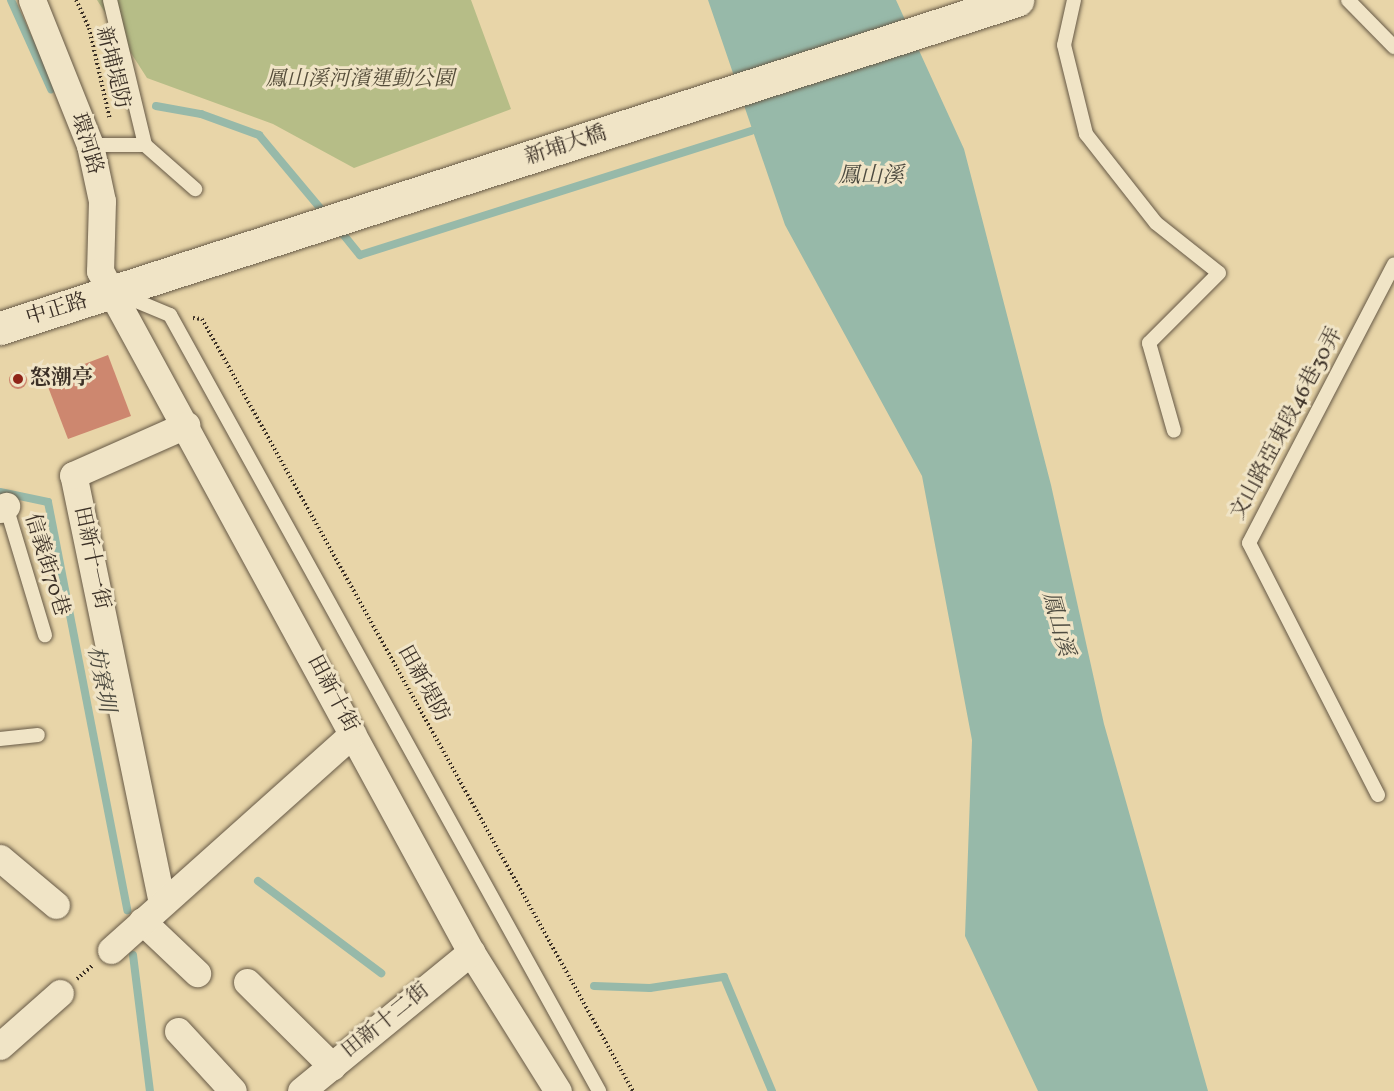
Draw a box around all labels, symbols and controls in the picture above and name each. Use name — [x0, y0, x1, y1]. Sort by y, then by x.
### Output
street label: 新埔堤防 — [90, 24, 134, 112]
park label: 鳳山溪河濱運動公園 — [266, 67, 454, 93]
street label: 環河路 — [65, 110, 107, 178]
street label: 新埔大橋 — [522, 121, 610, 171]
water label: 鳳山溪 — [838, 164, 904, 190]
street label: 中正路 — [23, 289, 91, 331]
street label: 文山路亞東段46巷30弄 — [1226, 324, 1348, 524]
place label: 怒潮亭 — [30, 366, 93, 392]
marker: 怒潮亭 — [11, 372, 25, 386]
street label: 田新十一街 — [68, 504, 114, 612]
street label: 信義街70巷 — [18, 511, 74, 619]
water label: 鳳山溪 — [1036, 589, 1078, 659]
street label: 田新堤防 — [392, 641, 454, 727]
water label: 枋寮圳 — [81, 644, 119, 714]
street label: 田新十街 — [301, 651, 363, 737]
street label: 田新十二街 — [337, 978, 435, 1064]

